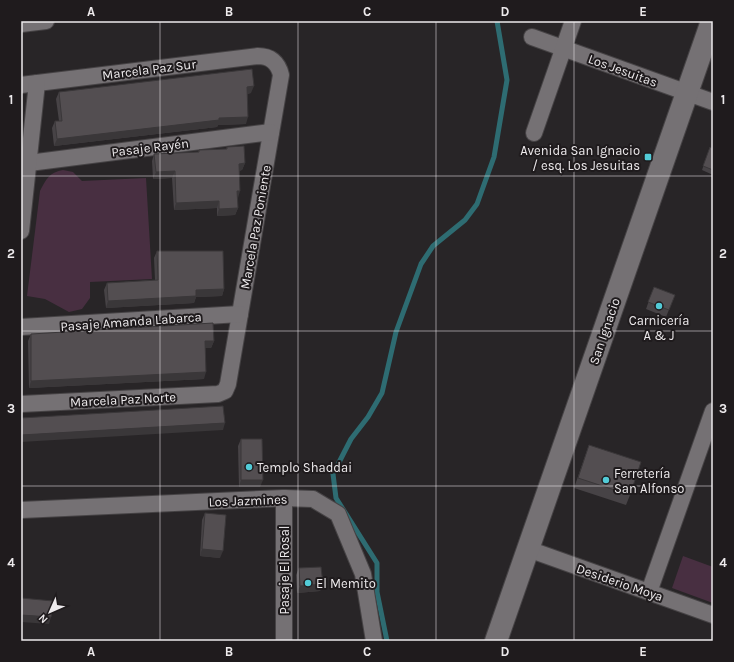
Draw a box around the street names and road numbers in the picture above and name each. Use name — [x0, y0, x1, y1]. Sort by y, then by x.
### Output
street label: Los Jesuitas — [586, 51, 660, 90]
street label: Marcela Paz Sur — [101, 56, 197, 83]
street label: Pasaje Rayén — [110, 135, 190, 160]
street label: Marcela Paz Poniente — [237, 164, 274, 290]
street label: San Ignacio — [586, 296, 623, 367]
street label: Pasaje Amanda Labarca — [60, 309, 202, 334]
street label: Marcela Paz Norte — [70, 389, 177, 410]
street label: Los Jazmines — [208, 492, 288, 509]
street label: Pasaje El Rosal — [277, 526, 292, 614]
street label: Desiderio Moya — [575, 561, 665, 604]

